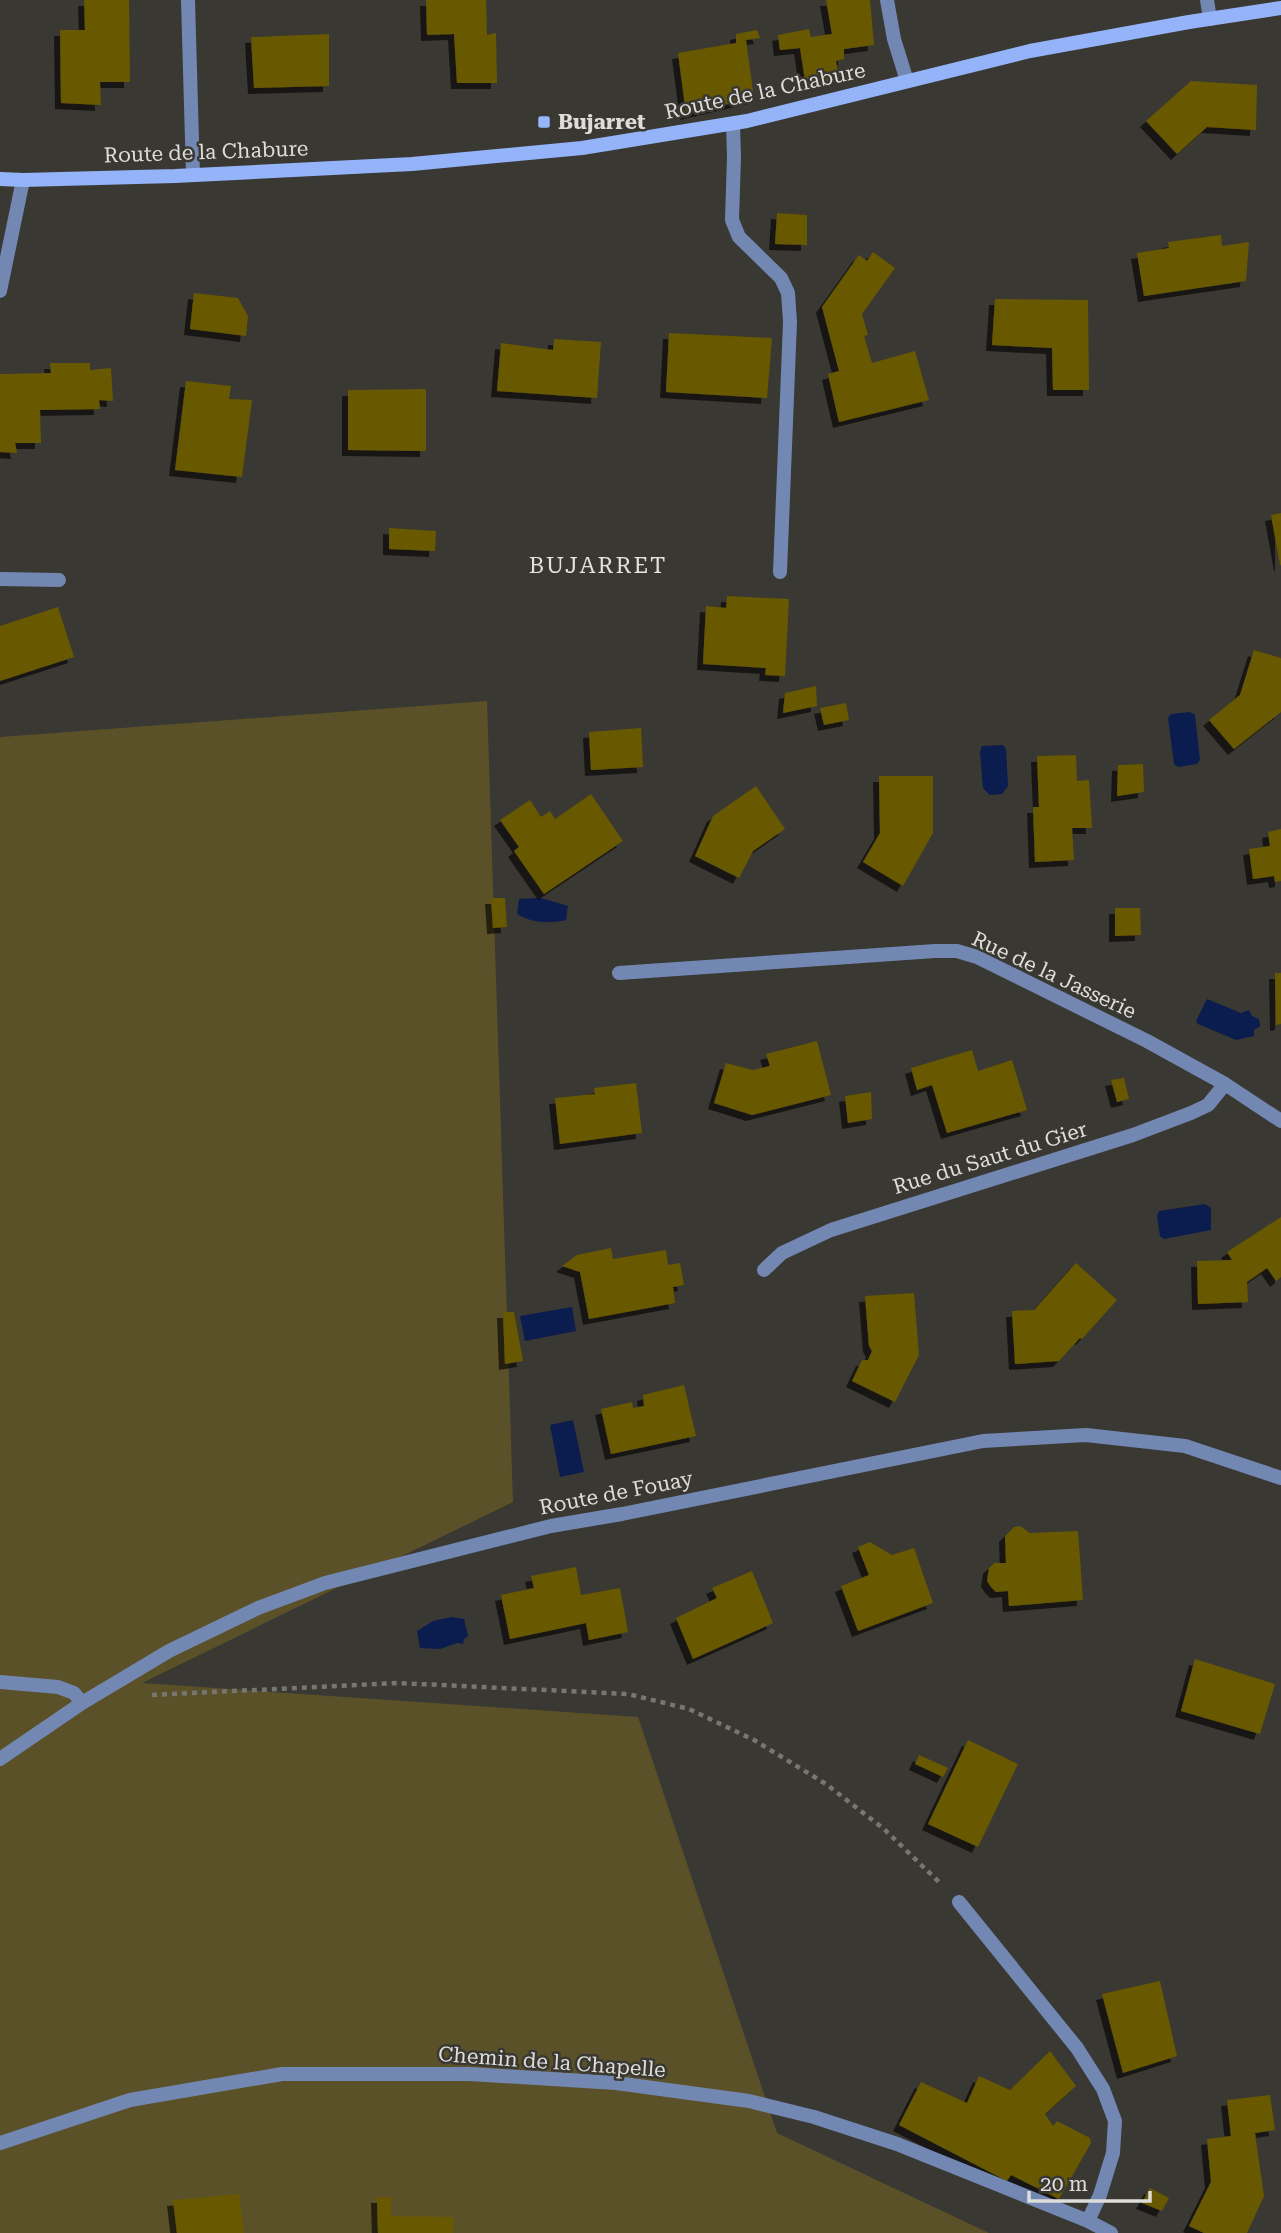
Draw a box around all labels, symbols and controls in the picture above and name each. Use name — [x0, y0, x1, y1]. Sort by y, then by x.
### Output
street label: Route de la Chabure — [662, 58, 868, 124]
place label: Bujarret — [558, 110, 646, 134]
marker: Bujarret — [536, 114, 552, 130]
street label: Route de la Chabure — [103, 136, 309, 168]
district label: BUJARRET — [529, 552, 667, 579]
street label: Rue de la Jasserie — [968, 926, 1140, 1024]
street label: Rue du Saut du Gier — [890, 1117, 1090, 1199]
street label: Route de Fouay — [537, 1466, 695, 1520]
street label: Chemin de la Chapelle — [437, 2042, 667, 2082]
scale bar — [1029, 2160, 1150, 2204]
text: 20 m — [1040, 2172, 1088, 2196]

